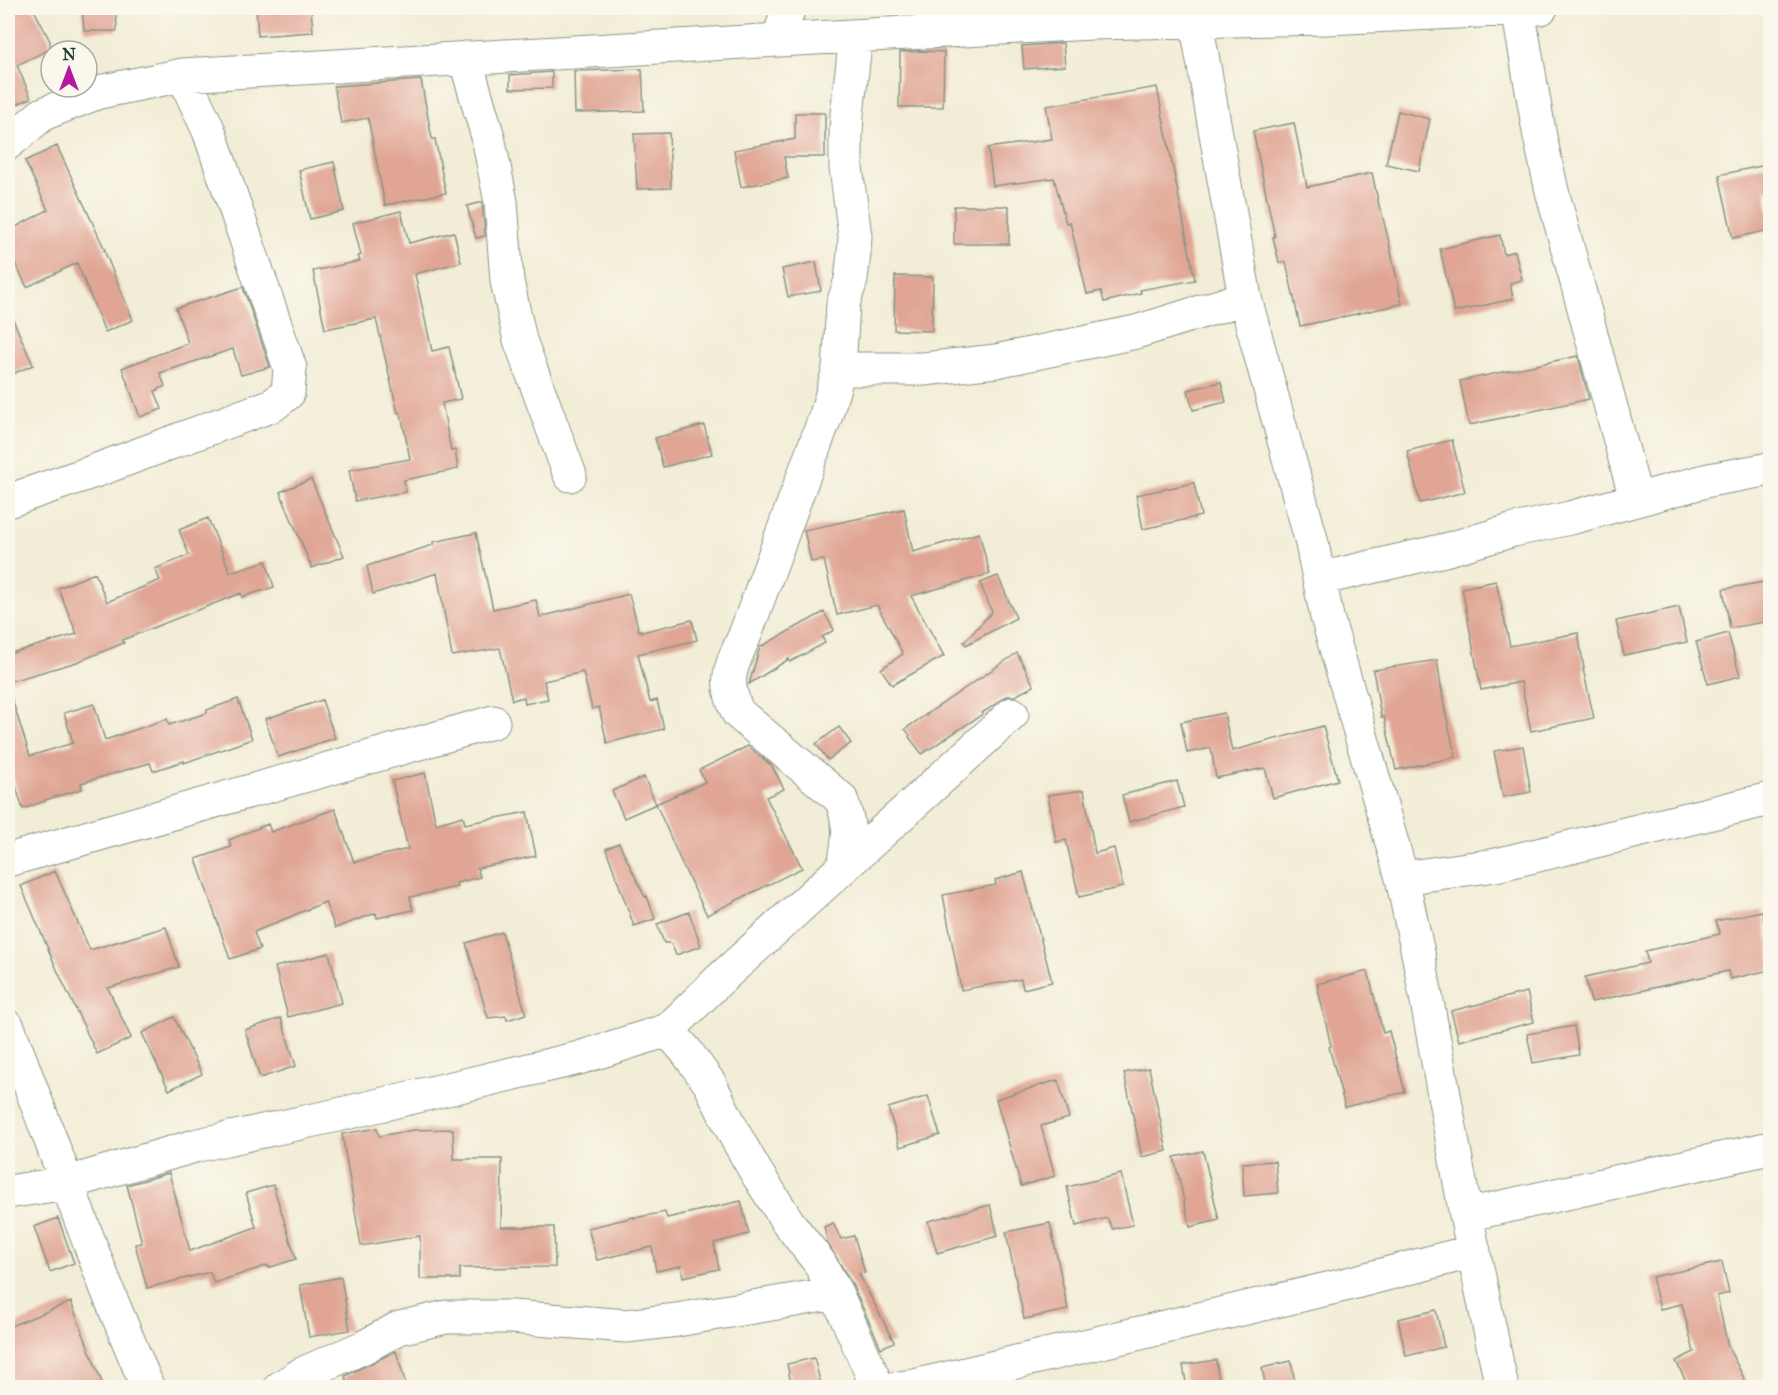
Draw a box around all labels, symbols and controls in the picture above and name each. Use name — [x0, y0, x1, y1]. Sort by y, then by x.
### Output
north arrow — [39, 39, 99, 99]
text: N — [62, 45, 76, 64]

